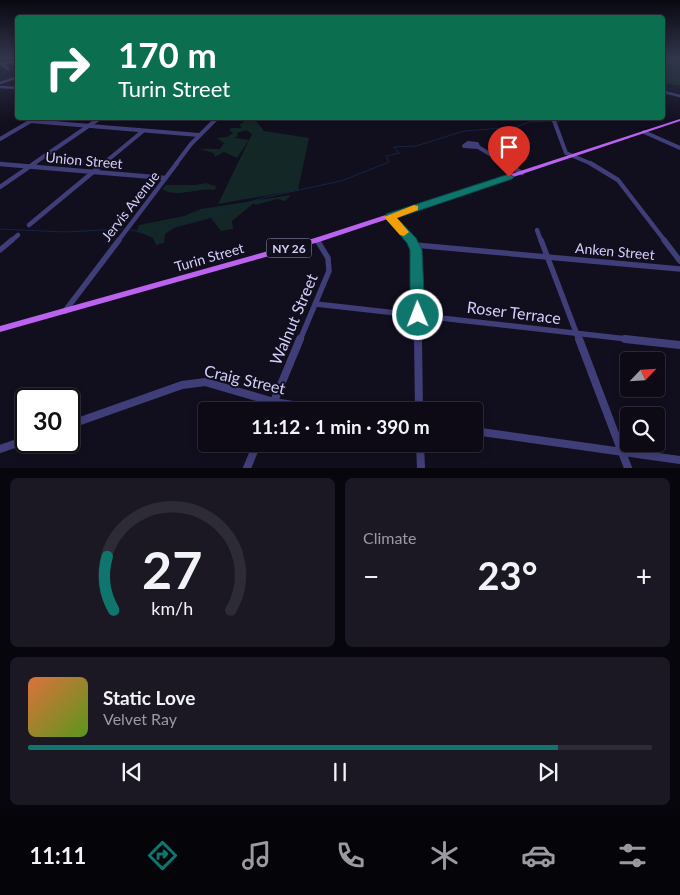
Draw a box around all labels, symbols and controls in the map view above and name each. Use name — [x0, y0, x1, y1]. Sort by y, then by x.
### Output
text: 170 m — [118, 33, 217, 75]
icon: right — [35, 35, 100, 100]
text: Turin Street — [118, 75, 230, 102]
pin — [488, 126, 530, 177]
icon: arrive — [495, 133, 523, 161]
street label: Union Street — [45, 148, 123, 172]
street label: Jervis Avenue — [97, 168, 163, 244]
road number: NY 26 — [266, 238, 312, 258]
street label: Turin Street — [172, 239, 246, 275]
street label: Anken Street — [575, 239, 655, 263]
street label: Walnut Street — [265, 270, 321, 367]
position arrow — [391, 288, 443, 340]
street label: Roser Terrace — [466, 297, 562, 327]
north arrow — [620, 352, 665, 398]
map controls — [620, 352, 665, 452]
street label: Craig Street — [203, 360, 288, 398]
speed limit sign: 30 — [15, 388, 80, 453]
button: search — [620, 407, 665, 452]
text: 11:12 · 1 min · 390 m — [251, 415, 430, 438]
text: Climate — [363, 528, 416, 547]
text: 27 — [142, 538, 203, 600]
text: 23° — [478, 552, 537, 598]
text: − — [363, 559, 379, 593]
text: + — [636, 559, 652, 593]
text: km/h — [152, 597, 193, 619]
text: Static Love — [103, 686, 195, 709]
text: Velvet Ray — [103, 709, 177, 728]
icon: previous — [118, 758, 146, 786]
icon: pause — [326, 758, 354, 786]
icon: next — [534, 758, 562, 786]
icon: directions — [145, 838, 180, 873]
icon: music — [239, 838, 274, 873]
icon: phone — [333, 838, 368, 873]
icon: climate — [427, 838, 462, 873]
icon: car — [521, 838, 556, 873]
icon: filters — [615, 838, 650, 873]
text: 11:11 — [30, 842, 86, 869]

